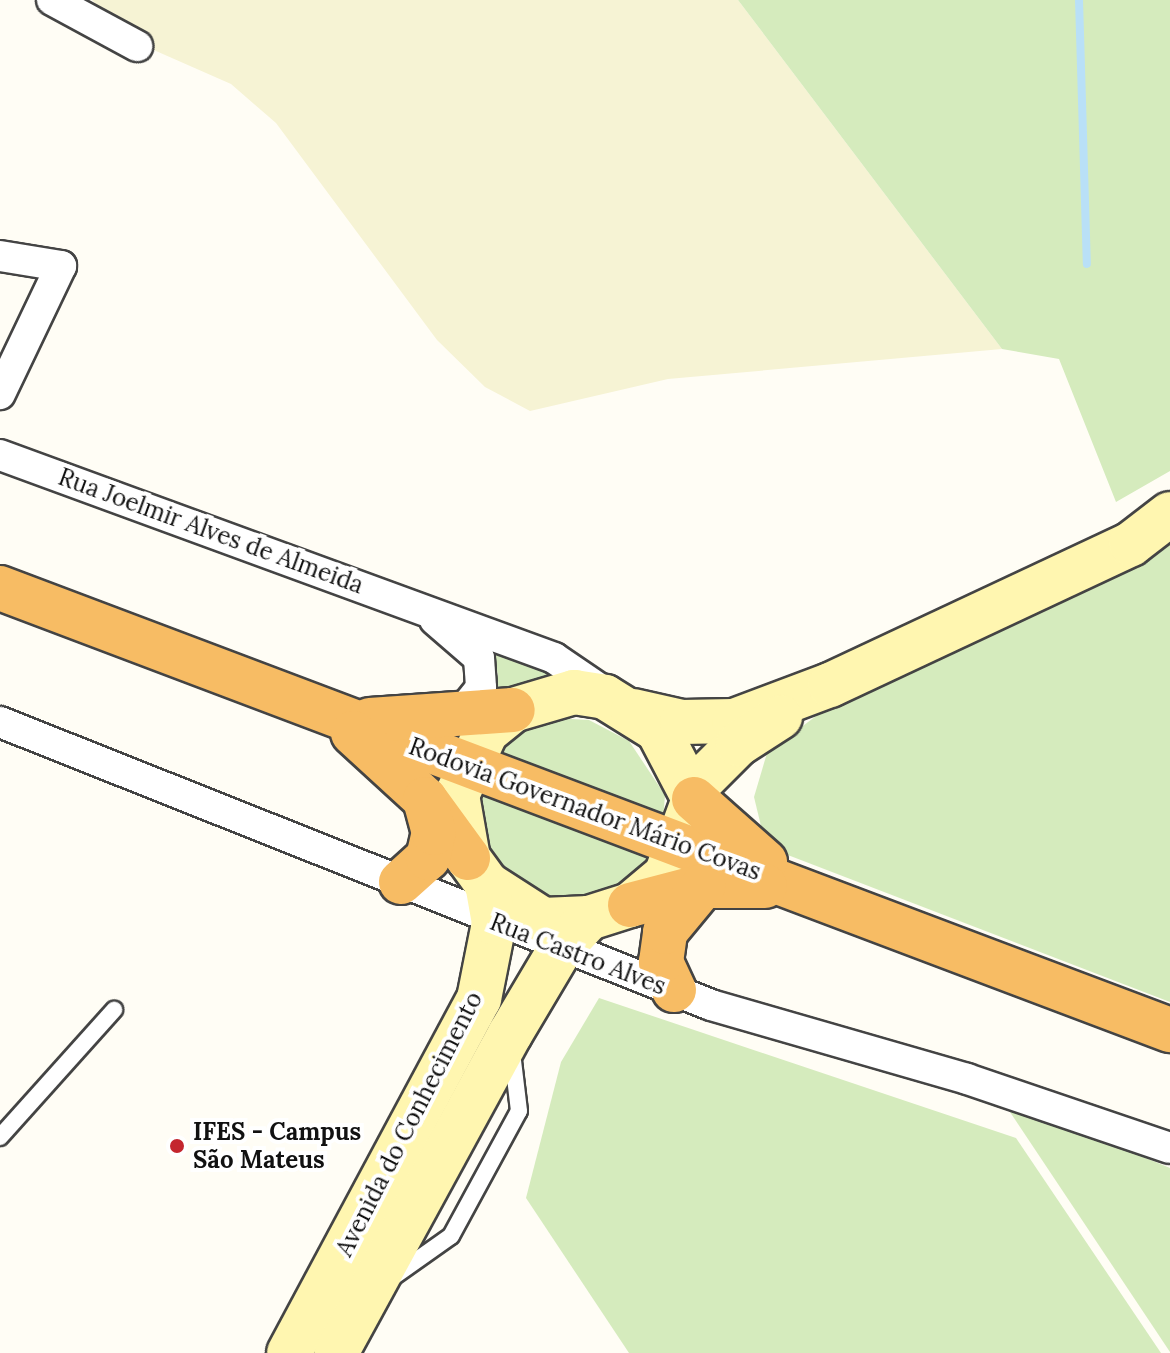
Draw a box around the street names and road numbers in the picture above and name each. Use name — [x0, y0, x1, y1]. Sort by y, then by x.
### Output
street label: Rua Joelmir Alves de Almeida — [55, 462, 367, 600]
street label: Rodovia Governador Mário Covas — [405, 732, 765, 886]
street label: Rua Castro Alves — [486, 907, 670, 1001]
street label: Avenida do Conhecimento — [330, 987, 488, 1261]

